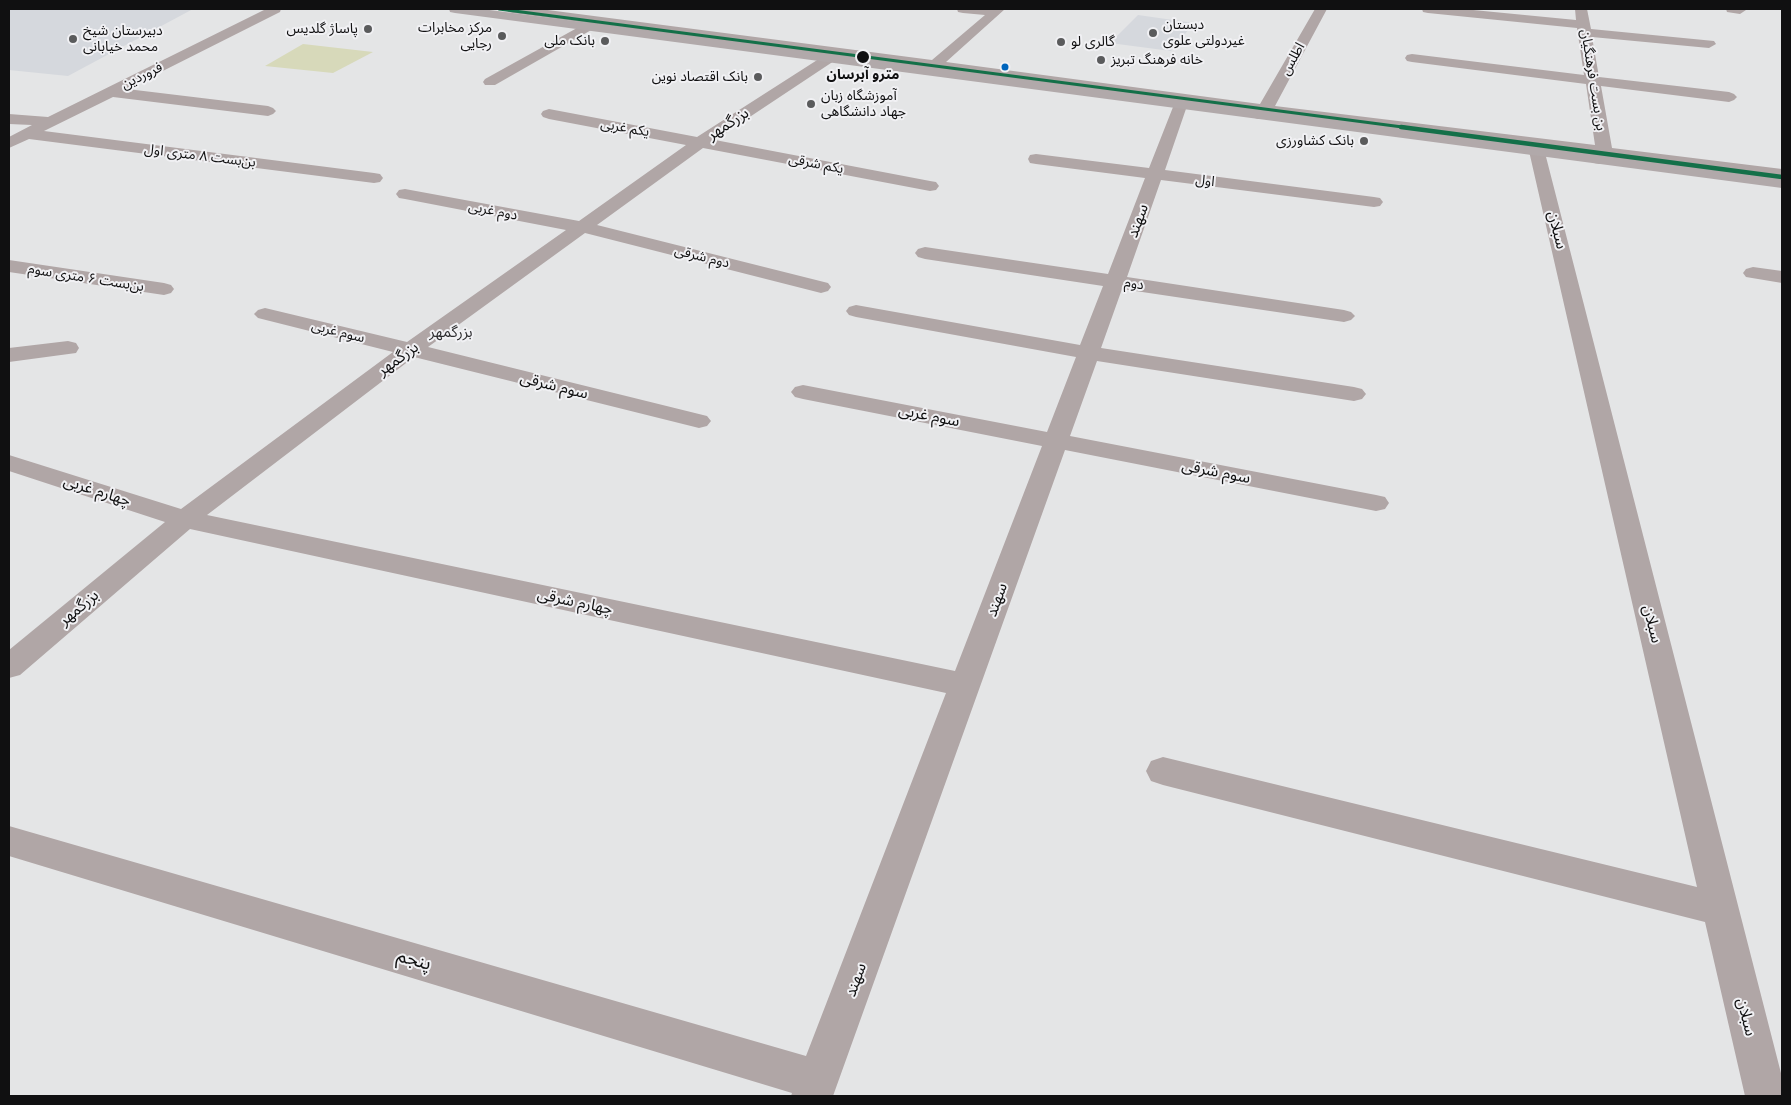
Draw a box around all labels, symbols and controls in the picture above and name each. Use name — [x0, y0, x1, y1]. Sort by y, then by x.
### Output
place label: دبستان غیردولتی علوی — [1163, 17, 1245, 49]
place label: مرکز مخابرات رجایی — [418, 20, 492, 52]
place label: پاساژ گلدیس — [286, 21, 358, 37]
place label: دبیرستان شیخ محمد خیابانی — [83, 23, 163, 56]
marker: پاساژ گلدیس — [362, 23, 374, 35]
marker: دبستان غیردولتی علوی — [1147, 27, 1159, 39]
street label: بن بست فرهنگیان — [1577, 28, 1609, 132]
marker: مرکز مخابرات رجایی — [496, 30, 508, 42]
marker: دبیرستان شیخ محمد خیابانی — [67, 33, 79, 45]
place label: بانک ملی — [544, 33, 595, 49]
place label: گالری لو — [1071, 34, 1115, 50]
marker: بانک ملی — [599, 35, 611, 47]
marker: گالری لو — [1055, 36, 1067, 48]
street label: اطلس — [1277, 40, 1309, 78]
marker: مترو آبرسان — [855, 49, 871, 65]
place label: خانه فرهنگ تبریز — [1111, 52, 1203, 68]
marker: خانه فرهنگ تبریز — [1095, 54, 1107, 66]
street label: فروردین — [119, 59, 165, 93]
unlabelled marker — [1000, 62, 1010, 72]
place label: مترو آبرسان — [827, 67, 899, 83]
place label: بانک اقتصاد نوین — [652, 69, 748, 85]
marker: بانک اقتصاد نوین — [752, 71, 764, 83]
place label: آموزشگاه زبان جهاد دانشگاهی — [821, 88, 906, 120]
marker: آموزشگاه زبان جهاد دانشگاهی — [805, 98, 817, 110]
street label: بزرگمهر — [703, 103, 753, 145]
street label: یکم غربی — [599, 115, 651, 141]
place label: بانک کشاورزی — [1276, 133, 1354, 149]
marker: بانک کشاورزی — [1358, 135, 1370, 147]
street label: بن‌بست ۸ متری اول — [143, 141, 257, 171]
street label: یکم شرقی — [787, 150, 845, 178]
street label: اول — [1194, 171, 1216, 191]
street label: دوم غربی — [467, 198, 519, 224]
street label: سهند — [1123, 201, 1153, 241]
street label: سبلان — [1543, 209, 1571, 251]
street label: دوم شرقی — [673, 242, 731, 272]
street label: بن‌بست ۶ متری سوم — [27, 261, 145, 295]
street label: دوم — [1123, 274, 1145, 294]
street label: سوم غربی — [310, 317, 366, 347]
district label: بزرگمهر — [429, 324, 473, 342]
street label: بزرگمهر — [374, 338, 422, 380]
street label: سوم شرقی — [518, 368, 590, 404]
street label: سوم غربی — [897, 401, 961, 431]
street label: سوم شرقی — [1180, 456, 1252, 488]
street label: چهارم غربی — [61, 471, 133, 511]
street label: سهند — [982, 580, 1012, 620]
street label: چهارم شرقی — [535, 585, 615, 619]
street label: بزرگمهر — [55, 586, 103, 630]
street label: سبلان — [1638, 603, 1666, 645]
street label: پنجم — [394, 944, 434, 976]
street label: سهند — [841, 960, 871, 1000]
street label: سبلان — [1732, 996, 1760, 1038]

